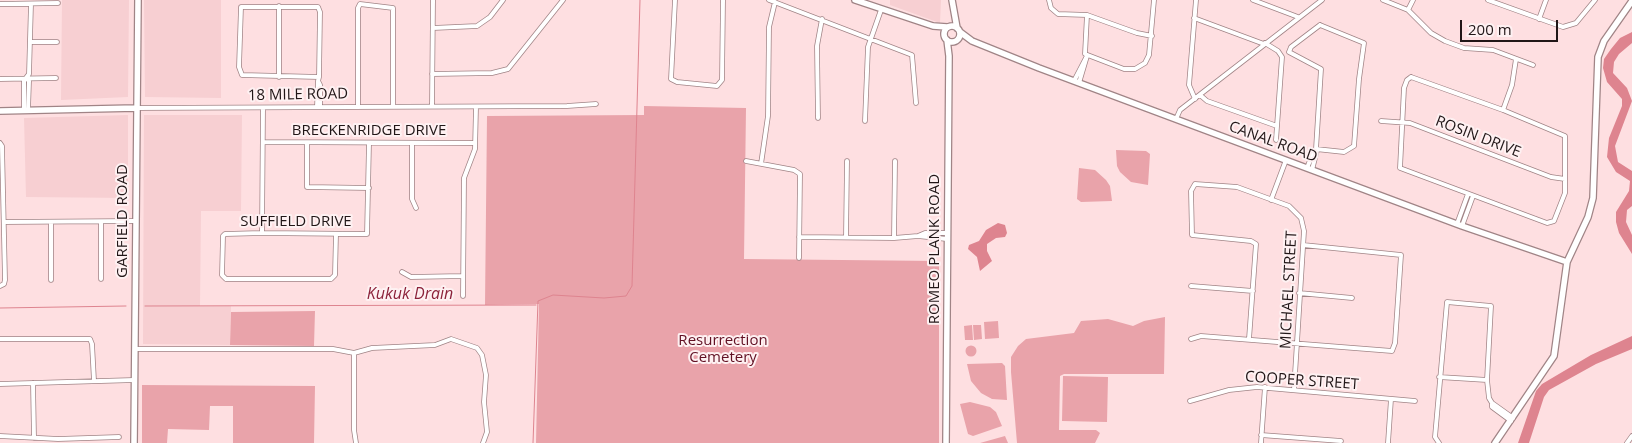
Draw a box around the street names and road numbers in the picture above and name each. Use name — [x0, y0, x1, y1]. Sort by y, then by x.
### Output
street label: 18 MILE ROAD — [248, 85, 348, 105]
street label: ROSIN DRIVE — [1433, 112, 1523, 162]
street label: CANAL ROAD — [1226, 118, 1320, 166]
street label: BRECKENRIDGE DRIVE — [292, 122, 446, 140]
street label: GARFIELD ROAD — [114, 164, 132, 278]
street label: ROMEO PLANK ROAD — [926, 174, 944, 324]
street label: SUFFIELD DRIVE — [240, 213, 352, 231]
street label: MICHAEL STREET — [1277, 230, 1301, 350]
street label: COOPER STREET — [1245, 368, 1359, 394]

